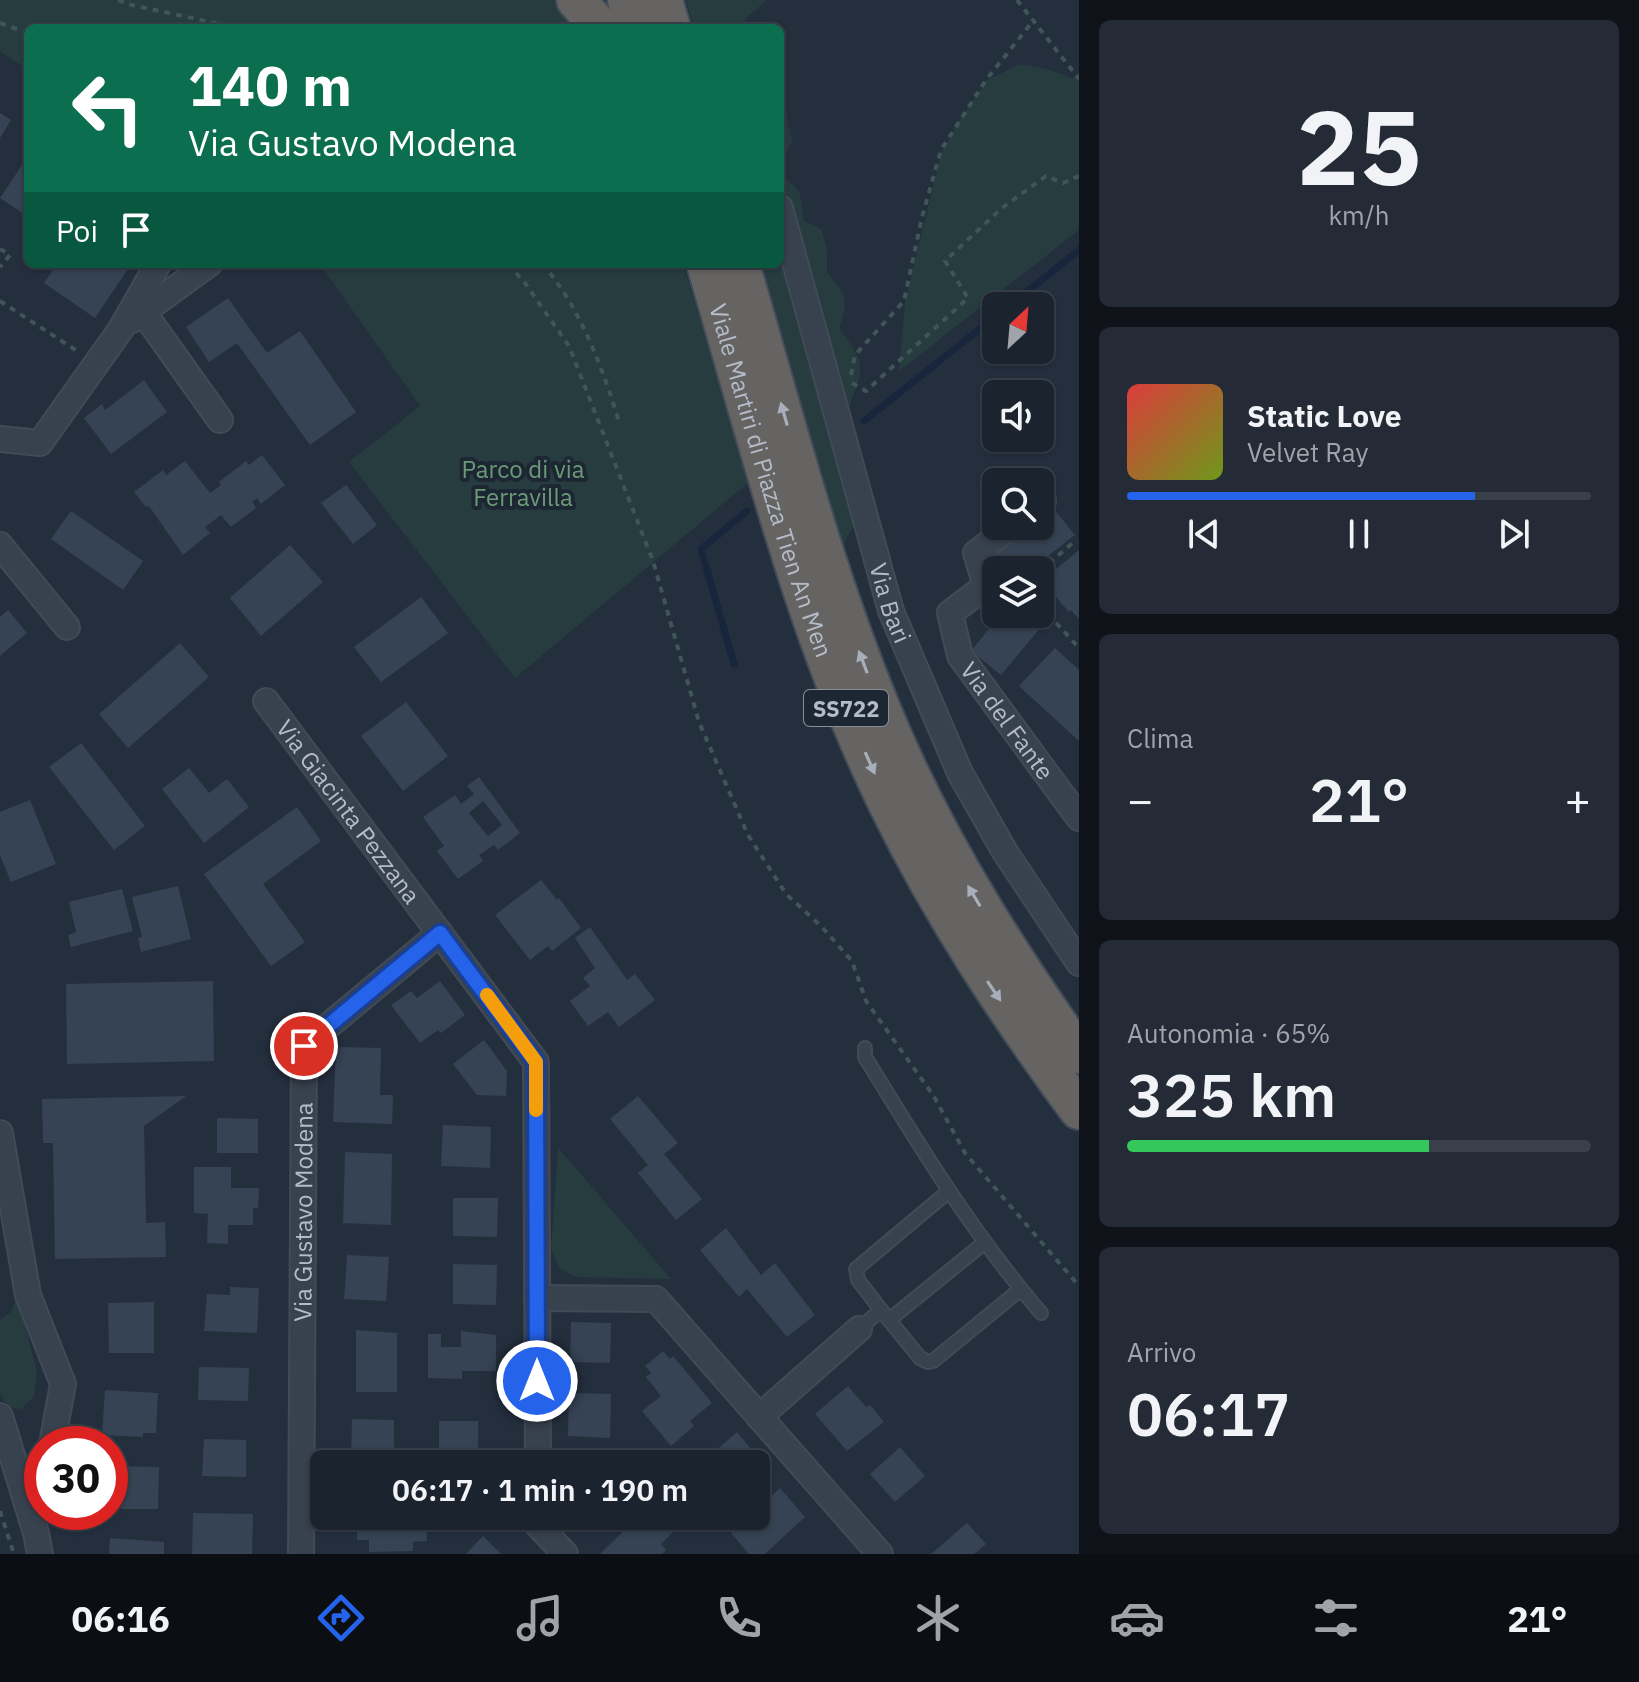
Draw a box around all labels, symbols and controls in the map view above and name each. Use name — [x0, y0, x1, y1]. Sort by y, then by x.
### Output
text: 140 m — [188, 49, 352, 121]
icon: left — [56, 56, 160, 160]
text: 25 — [1297, 78, 1421, 214]
text: Via Gustavo Modena — [188, 119, 517, 166]
text: km/h — [1328, 198, 1390, 232]
icon: arrive — [114, 208, 158, 252]
text: Poi — [56, 211, 98, 250]
north arrow — [982, 292, 1054, 364]
map controls — [982, 292, 1054, 628]
street label: Viale Martiri di Piazza Tien An Men — [702, 300, 841, 662]
button: sound — [982, 380, 1054, 452]
text: Static Love — [1247, 396, 1402, 435]
one-way arrow — [777, 402, 790, 426]
text: Velvet Ray — [1247, 435, 1368, 469]
park label: Parco di via Ferravilla — [461, 453, 585, 513]
button: search — [982, 468, 1054, 540]
icon: previous — [1182, 512, 1226, 556]
icon: pause — [1337, 512, 1381, 556]
icon: next — [1492, 512, 1536, 556]
button: layers — [982, 556, 1054, 628]
street label: Via Bari — [863, 559, 919, 648]
one-way arrow — [856, 650, 869, 674]
street label: Via del Fante — [953, 655, 1061, 786]
road number: SS722 — [804, 690, 888, 726]
street label: Via Giacinta Pezzana — [269, 713, 428, 910]
text: Clima — [1127, 721, 1193, 755]
one-way arrow — [863, 752, 876, 775]
text: 21° — [1309, 760, 1409, 839]
text: − — [1127, 771, 1153, 828]
text: + — [1565, 771, 1591, 828]
one-way arrow — [967, 885, 981, 907]
one-way arrow — [986, 981, 1001, 1002]
pin — [270, 1012, 338, 1080]
text: Autonomia · 65% — [1127, 1016, 1330, 1050]
icon: arrive — [282, 1024, 326, 1068]
text: 325 km — [1127, 1055, 1336, 1134]
street label: Via Gustavo Modena — [286, 1102, 320, 1322]
text: Arrivo — [1127, 1335, 1196, 1369]
position arrow — [495, 1339, 579, 1423]
text: 06:17 — [1127, 1374, 1290, 1453]
speed limit sign: 30 — [24, 1426, 128, 1530]
text: 06:17 · 1 min · 190 m — [392, 1470, 688, 1509]
icon: directions — [313, 1590, 369, 1646]
icon: music — [512, 1590, 568, 1646]
icon: phone — [711, 1590, 767, 1646]
icon: climate — [910, 1590, 966, 1646]
icon: car — [1109, 1590, 1165, 1646]
icon: filters — [1308, 1590, 1364, 1646]
text: 06:16 — [72, 1595, 170, 1642]
text: 21° — [1507, 1595, 1567, 1642]

